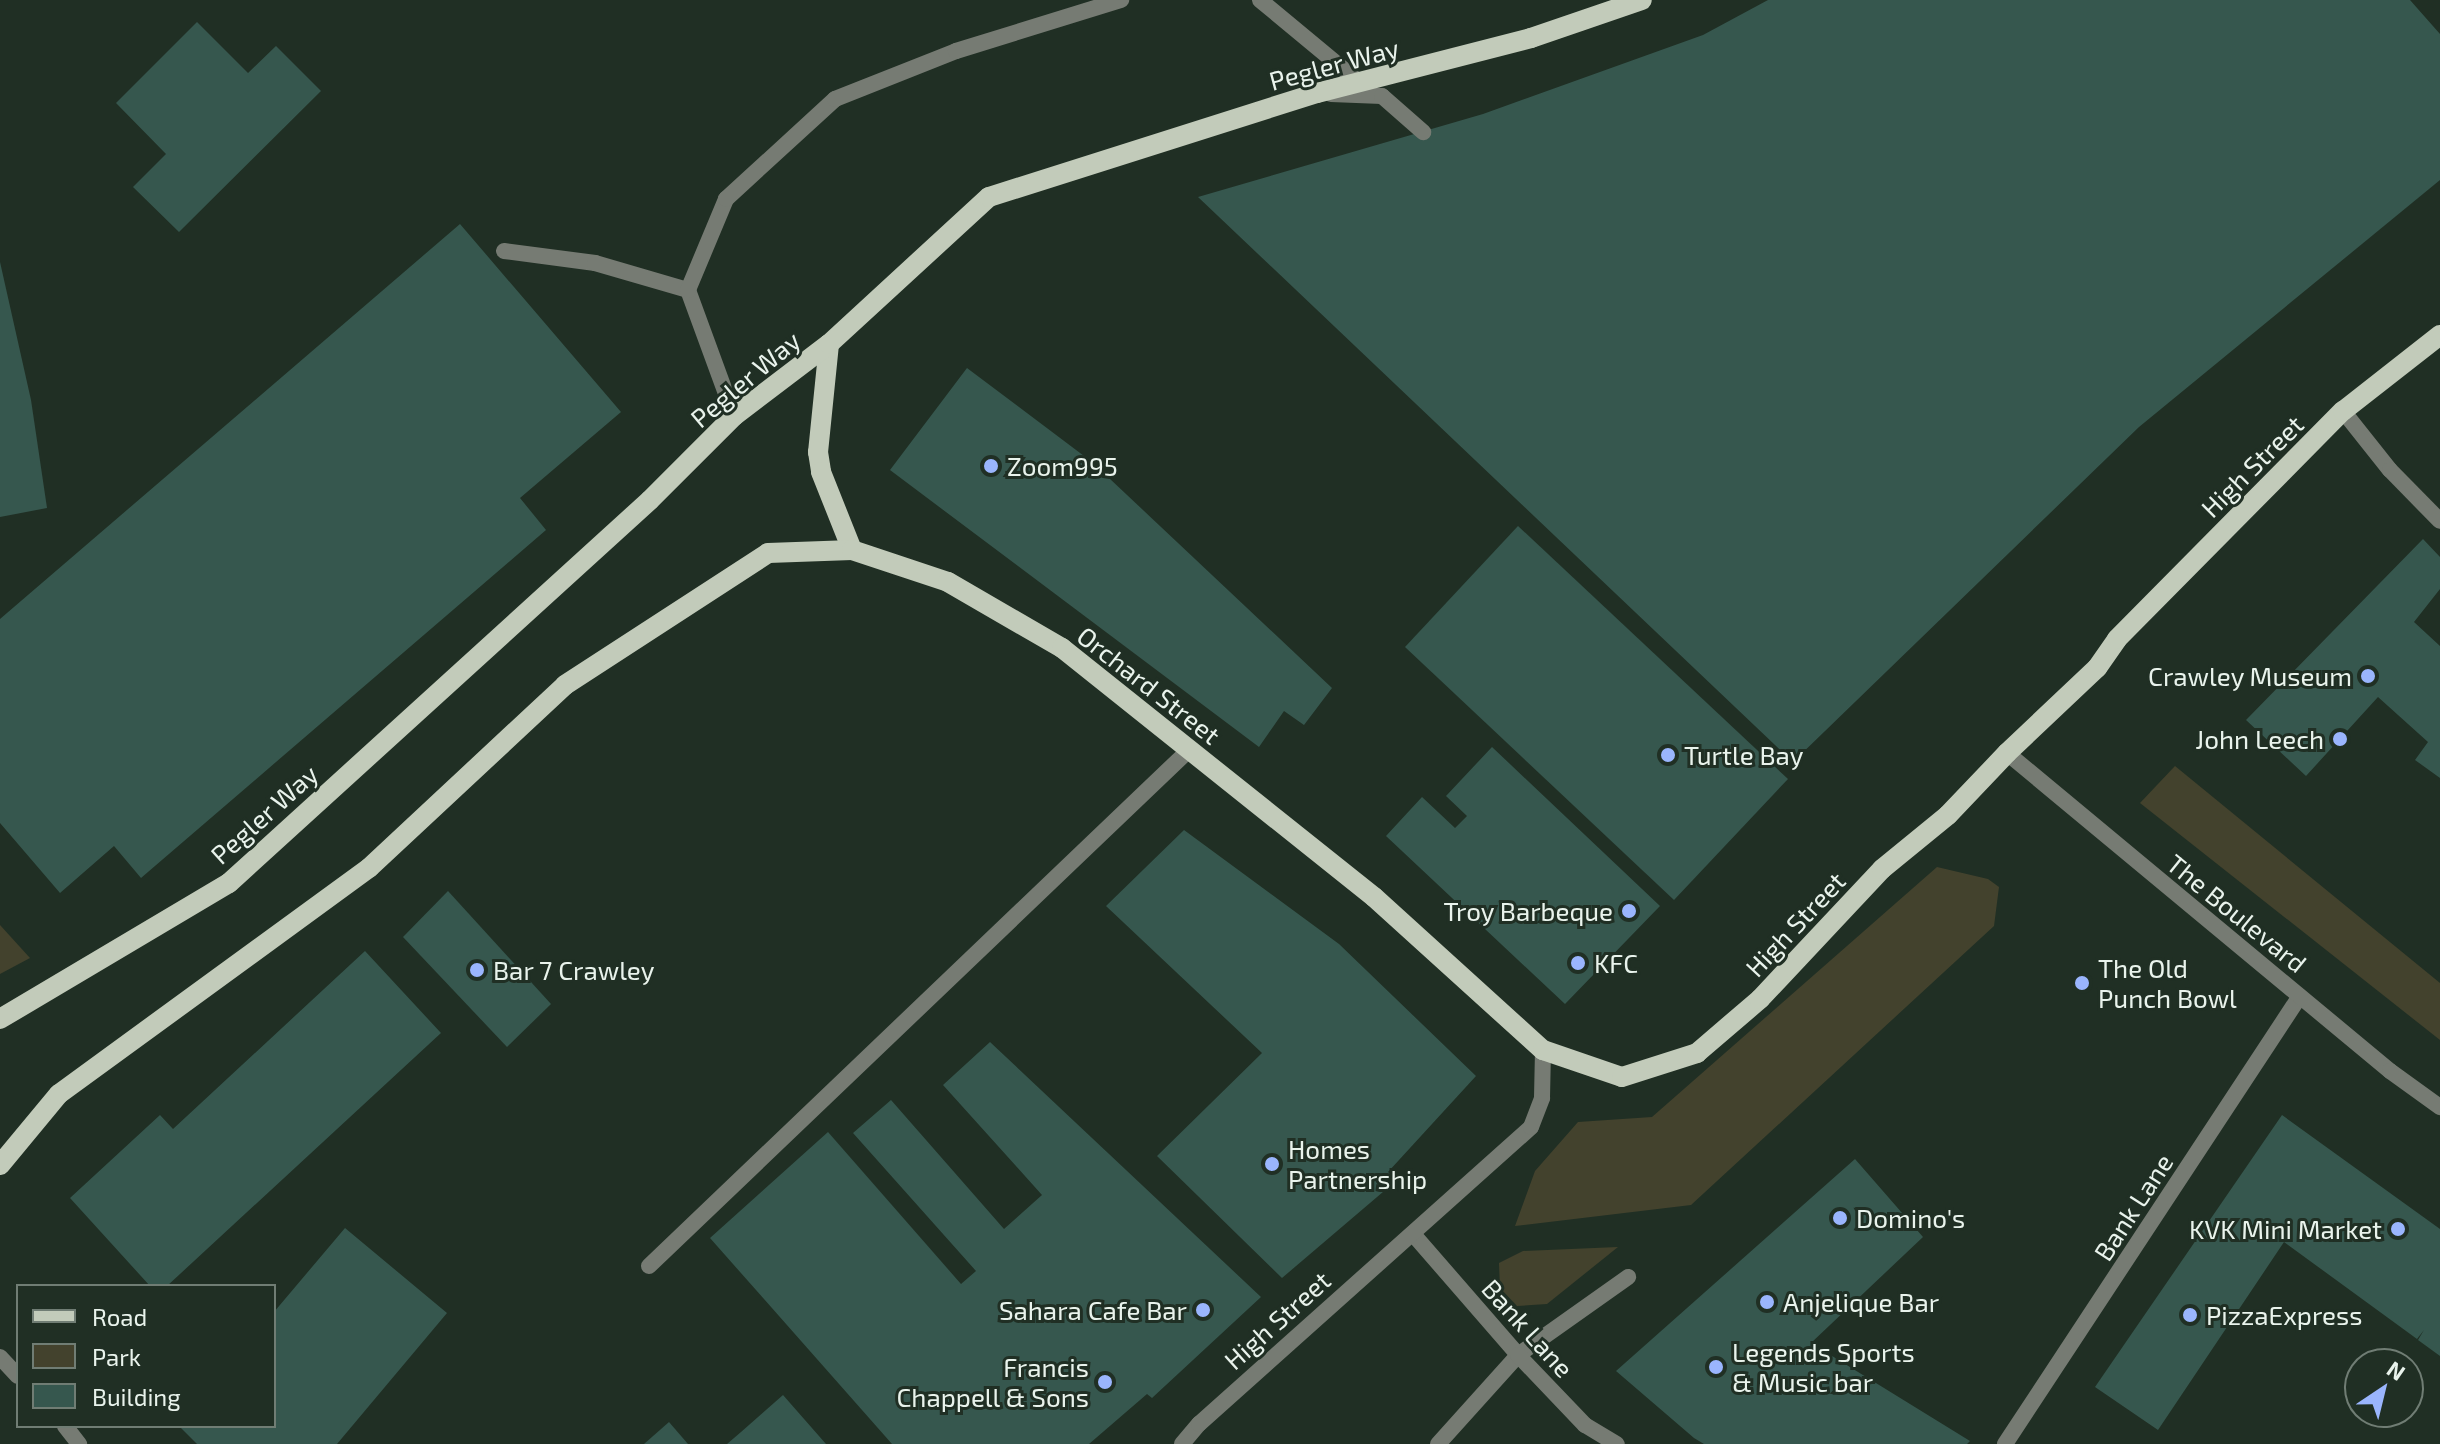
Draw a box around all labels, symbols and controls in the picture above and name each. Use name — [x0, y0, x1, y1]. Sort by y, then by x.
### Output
street label: Pegler Way — [1265, 32, 1403, 96]
street label: Pegler Way — [684, 324, 806, 434]
street label: High Street — [2194, 408, 2310, 524]
place label: Zoom995 — [1007, 450, 1118, 482]
marker: Zoom995 — [982, 457, 1000, 475]
street label: Orchard Street — [1071, 620, 1227, 750]
place label: Crawley Museum — [2148, 660, 2352, 692]
marker: Crawley Museum — [2359, 667, 2377, 685]
place label: John Leech — [2195, 723, 2324, 755]
marker: John Leech — [2331, 730, 2349, 748]
place label: Turtle Bay — [1684, 739, 1804, 771]
marker: Turtle Bay — [1659, 746, 1677, 764]
street label: Pegler Way — [204, 758, 324, 870]
street label: The Boulevard — [2161, 847, 2313, 979]
street label: High Street — [1739, 865, 1851, 983]
place label: Troy Barbeque — [1443, 895, 1613, 927]
marker: Troy Barbeque — [1620, 902, 1638, 920]
place label: KFC — [1594, 947, 1638, 979]
place label: The Old Punch Bowl — [2098, 952, 2237, 1014]
place label: Bar 7 Crawley — [493, 954, 655, 986]
marker: KFC — [1569, 954, 1587, 972]
marker: Bar 7 Crawley — [468, 961, 486, 979]
marker: The Old Punch Bowl — [2073, 974, 2091, 992]
place label: Homes Partnership — [1288, 1133, 1427, 1194]
street label: Bank Lane — [2087, 1148, 2179, 1266]
marker: Homes Partnership — [1263, 1155, 1281, 1173]
place label: Domino's — [1856, 1202, 1965, 1234]
marker: Domino's — [1831, 1209, 1849, 1227]
place label: KVK Mini Market — [2189, 1213, 2382, 1245]
marker: KVK Mini Market — [2389, 1220, 2407, 1238]
street label: High Street — [1218, 1264, 1336, 1376]
street label: Bank Lane — [1476, 1273, 1580, 1383]
legend — [16, 1284, 276, 1428]
place label: Anjelique Bar — [1783, 1286, 1939, 1318]
marker: Anjelique Bar — [1758, 1293, 1776, 1311]
place label: Sahara Cafe Bar — [999, 1294, 1187, 1326]
place label: PizzaExpress — [2206, 1299, 2362, 1331]
marker: Sahara Cafe Bar — [1194, 1301, 1212, 1319]
text: Road — [92, 1302, 147, 1331]
marker: PizzaExpress — [2181, 1306, 2199, 1324]
place label: Legends Sports & Music bar — [1732, 1336, 1915, 1398]
text: Park — [92, 1342, 141, 1371]
north arrow — [2344, 1348, 2424, 1428]
place label: Francis Chappell & Sons — [896, 1351, 1089, 1412]
text: N — [2383, 1355, 2411, 1385]
marker: Legends Sports & Music bar — [1707, 1358, 1725, 1376]
marker: Francis Chappell & Sons — [1096, 1373, 1114, 1391]
text: Building — [92, 1382, 181, 1411]

